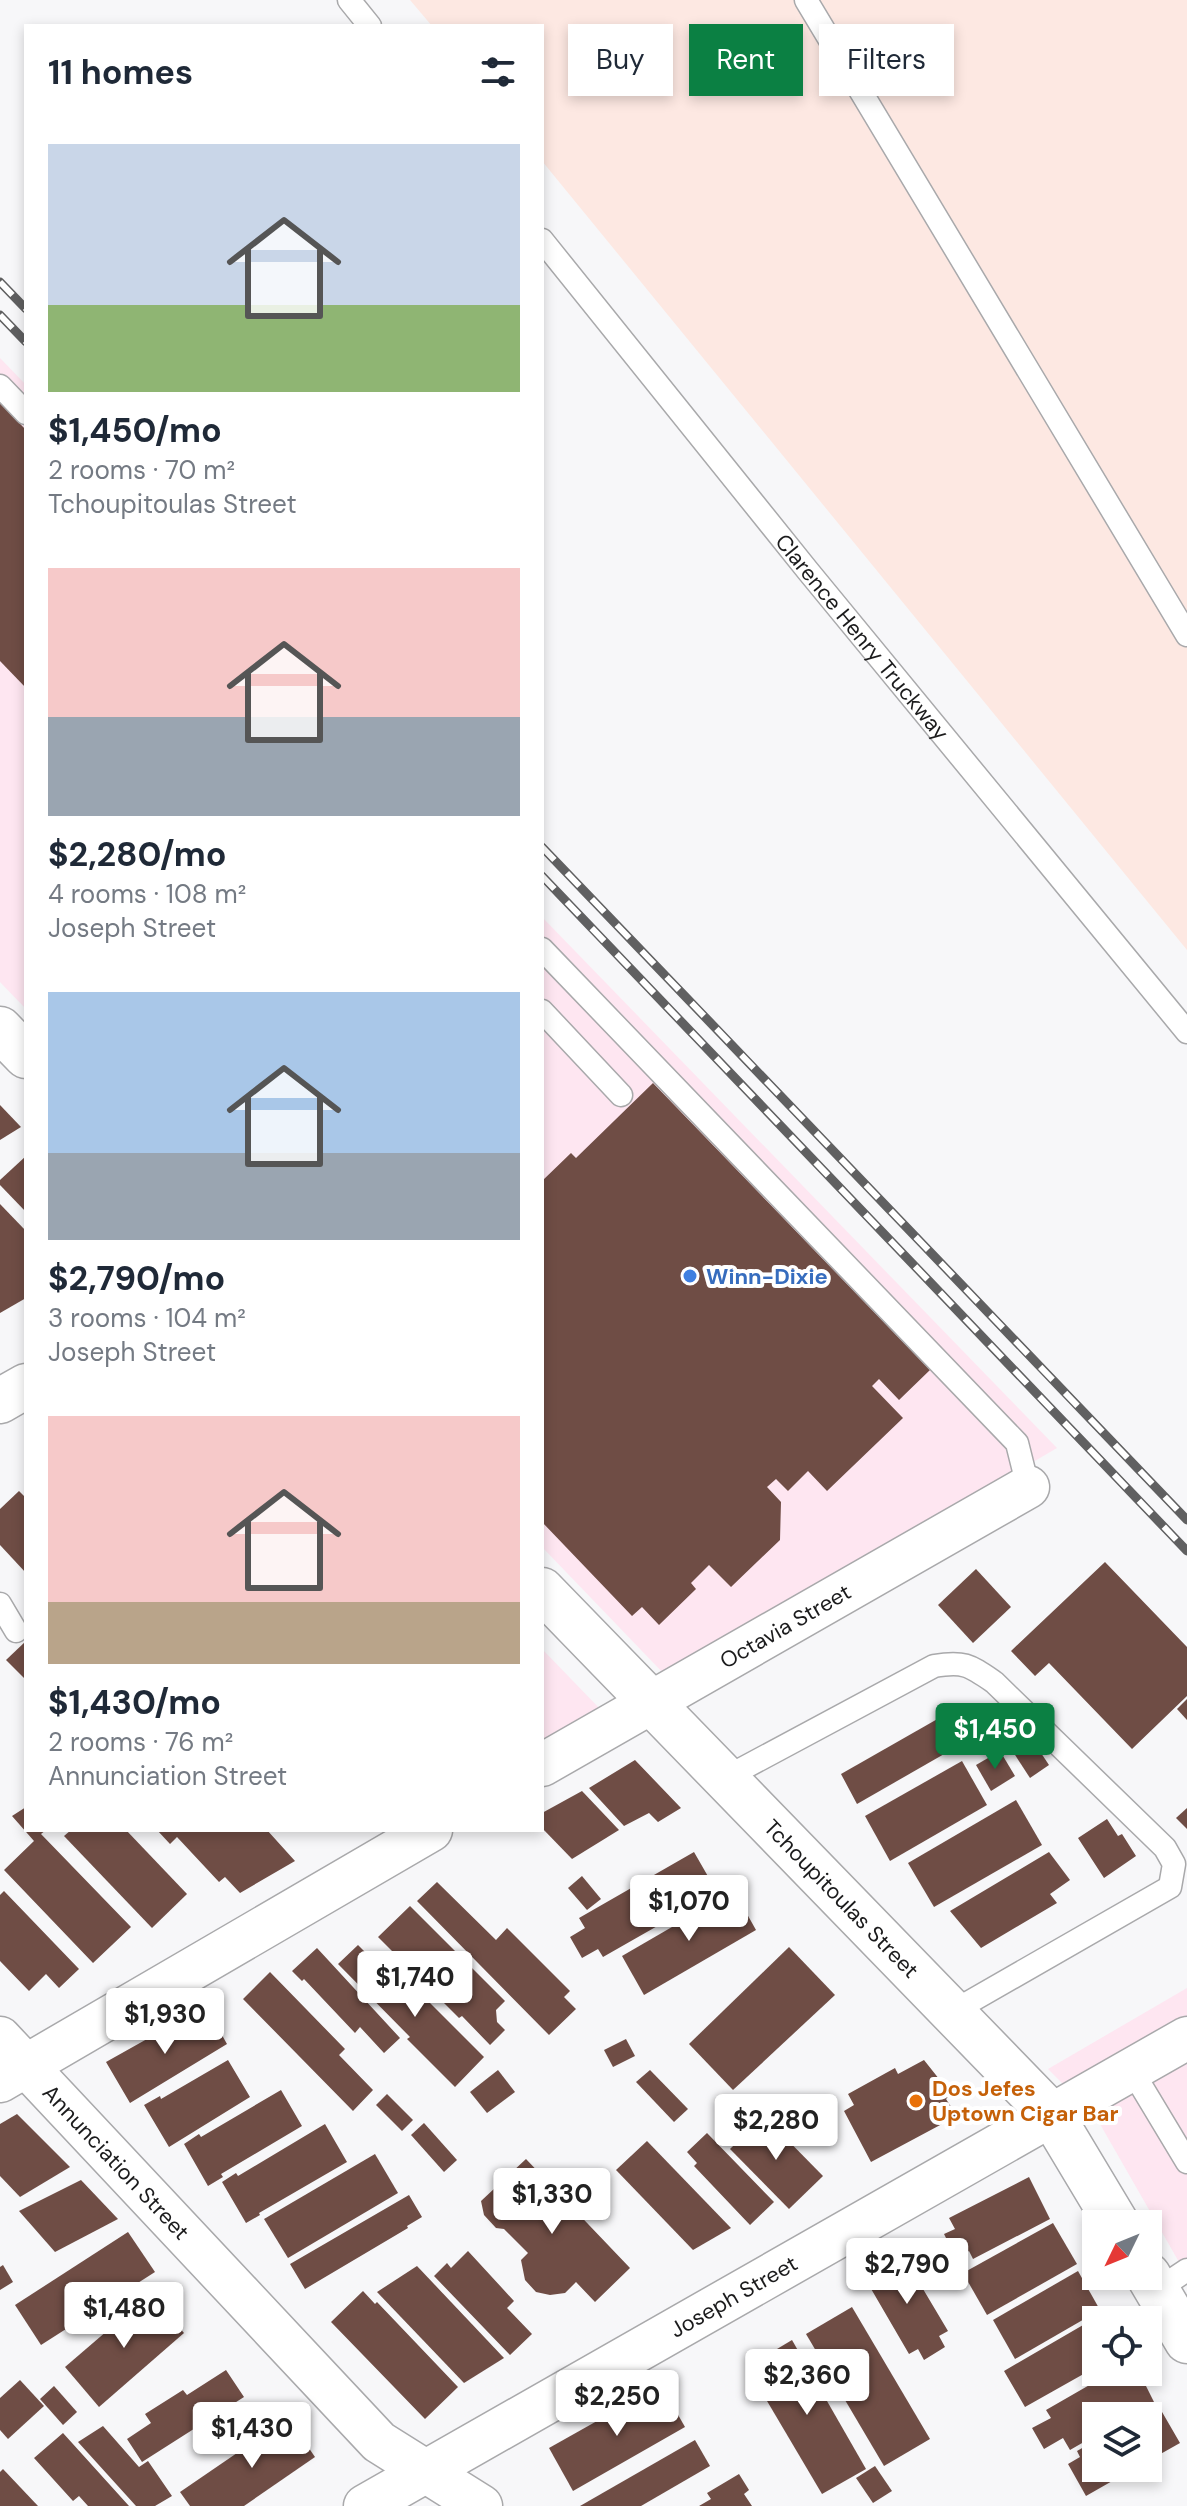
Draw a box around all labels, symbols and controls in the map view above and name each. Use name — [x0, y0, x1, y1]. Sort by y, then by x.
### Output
chip: Buy — [568, 24, 673, 96]
chip: Rent — [689, 24, 803, 96]
chip: Filters — [819, 24, 954, 96]
text: 11 homes — [48, 50, 193, 95]
icon: filters — [476, 50, 520, 94]
icon: home — [212, 196, 356, 340]
text: $1,450/mo — [48, 408, 222, 453]
text: 2 rooms · 70 m² — [48, 453, 235, 487]
text: Tchoupitoulas Street — [48, 487, 297, 521]
street label: Clarence Henry Truckway — [769, 528, 955, 746]
icon: home — [212, 620, 356, 764]
text: $2,280/mo — [48, 832, 227, 877]
text: 4 rooms · 108 m² — [48, 877, 246, 911]
text: Joseph Street — [48, 911, 216, 945]
icon: home — [212, 1044, 356, 1188]
text: $2,790/mo — [48, 1256, 225, 1301]
place label: Winn-Dixie — [706, 1262, 828, 1291]
marker: Winn-Dixie — [681, 1267, 699, 1285]
text: 3 rooms · 104 m² — [48, 1301, 246, 1335]
text: Joseph Street — [48, 1335, 216, 1369]
icon: home — [212, 1468, 356, 1612]
street label: Octavia Street — [714, 1577, 856, 1675]
text: $1,430/mo — [48, 1680, 221, 1725]
pin: $1,450 — [930, 1703, 1060, 1771]
text: $1,450 — [954, 1712, 1036, 1746]
text: 2 rooms · 76 m² — [48, 1725, 233, 1759]
text: Annunciation Street — [48, 1759, 287, 1793]
street label: Tchoupitoulas Street — [758, 1813, 925, 1984]
pin: $1,070 — [624, 1875, 754, 1943]
text: $1,070 — [648, 1884, 730, 1918]
pin: $1,740 — [350, 1951, 480, 2019]
text: $1,740 — [375, 1960, 455, 1994]
pin: $1,930 — [100, 1988, 230, 2056]
text: $1,930 — [124, 1997, 206, 2031]
place label: Dos Jefes Uptown Cigar Bar — [932, 2074, 1118, 2128]
street label: Annunciation Street — [36, 2079, 196, 2246]
marker: Dos Jefes Uptown Cigar Bar — [907, 2092, 925, 2110]
pin: $2,280 — [711, 2094, 841, 2162]
text: $2,280 — [733, 2103, 819, 2137]
pin: $1,330 — [487, 2168, 617, 2236]
text: $1,330 — [511, 2177, 593, 2211]
north arrow — [1082, 2210, 1162, 2290]
map controls — [1082, 2210, 1162, 2482]
pin: $2,790 — [842, 2238, 972, 2306]
text: $2,790 — [864, 2247, 950, 2281]
street label: Joseph Street — [665, 2249, 803, 2344]
pin: $1,480 — [59, 2282, 189, 2350]
text: $1,480 — [82, 2291, 166, 2325]
button: locate — [1082, 2306, 1162, 2386]
pin: $2,360 — [742, 2349, 872, 2417]
text: $2,360 — [763, 2358, 851, 2392]
pin: $2,250 — [552, 2370, 682, 2438]
text: $2,250 — [574, 2379, 660, 2413]
pin: $1,430 — [187, 2402, 317, 2470]
button: layers — [1082, 2402, 1162, 2482]
text: $1,430 — [211, 2411, 293, 2445]

